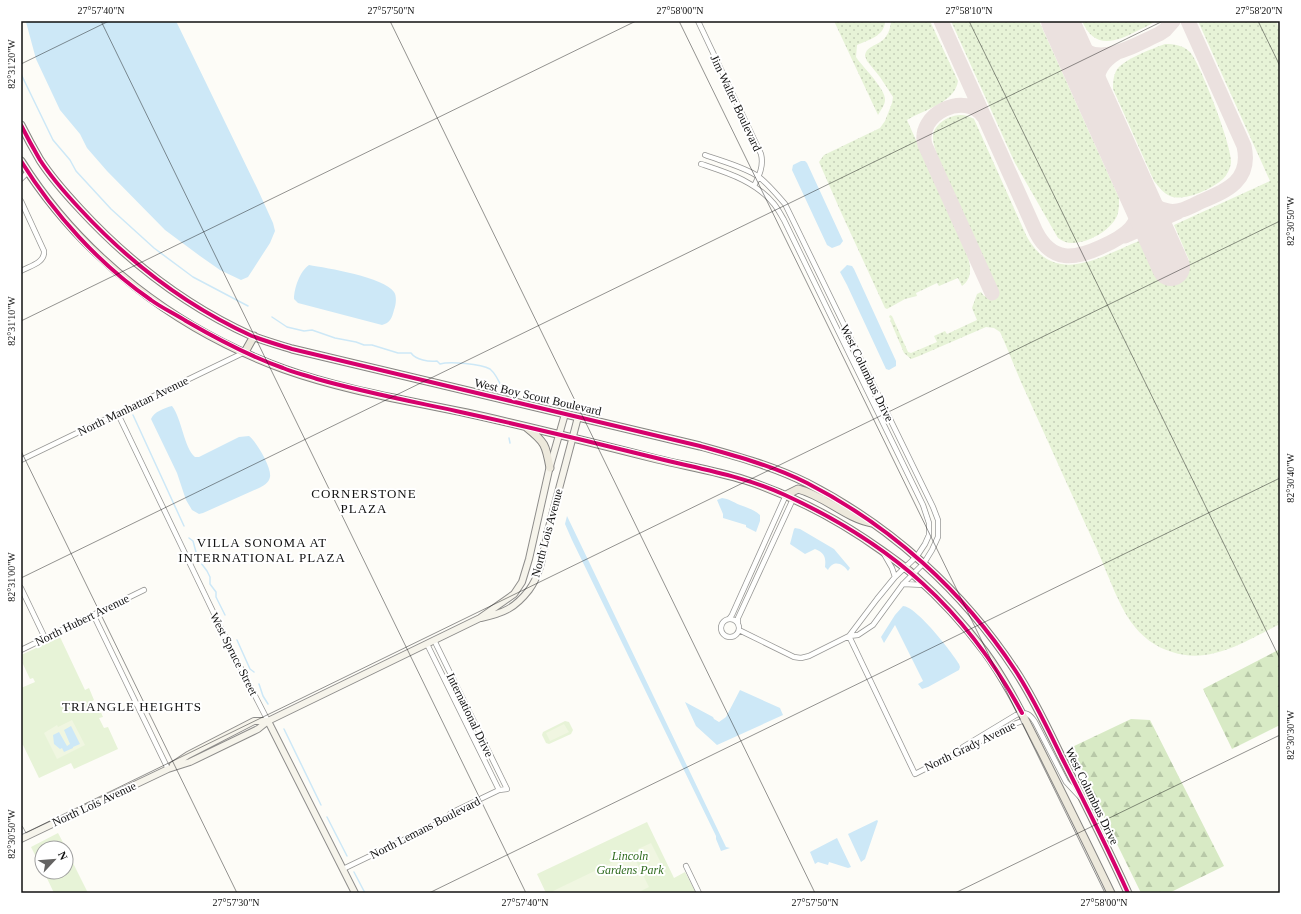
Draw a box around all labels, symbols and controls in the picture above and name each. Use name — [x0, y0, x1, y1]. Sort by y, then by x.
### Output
text: 27°57'40"N — [77, 5, 125, 16]
text: 27°57'50"N — [367, 5, 415, 16]
text: 27°58'00"N — [656, 5, 704, 16]
text: 27°58'10"N — [945, 5, 993, 16]
text: 27°58'20"N — [1235, 5, 1283, 16]
text: 82°31'20"W — [6, 39, 17, 89]
street label: Jim Walter Boulevard — [708, 53, 764, 153]
text: 82°30'50"W — [1285, 196, 1296, 246]
text: 82°31'10"W — [6, 296, 17, 346]
street label: West Columbus Drive — [837, 322, 897, 424]
street label: North Manhattan Avenue — [76, 373, 190, 439]
street label: West Boy Scout Boulevard — [473, 376, 603, 418]
text: 82°30'40"W — [1285, 453, 1296, 503]
district label: CORNERSTONE PLAZA — [311, 486, 417, 516]
street label: North Lois Avenue — [528, 487, 566, 579]
district label: VILLA SONOMA AT INTERNATIONAL PLAZA — [178, 535, 346, 565]
text: 82°31'00"W — [6, 552, 17, 602]
street label: North Hubert Avenue — [33, 591, 131, 649]
street label: West Spruce Street — [207, 610, 261, 698]
street label: International Drive — [444, 671, 496, 759]
district label: TRIANGLE HEIGHTS — [62, 699, 202, 714]
text: 82°30'30"W — [1285, 710, 1296, 760]
street label: North Grady Avenue — [922, 718, 1018, 774]
street label: West Columbus Drive — [1062, 745, 1122, 847]
street label: North Lois Avenue — [50, 778, 138, 830]
street label: North Lemans Boulevard — [367, 794, 483, 862]
text: 82°30'50"W — [6, 809, 17, 859]
north arrow — [34, 840, 74, 880]
text: N — [56, 849, 70, 862]
park label: Lincoln Gardens Park — [596, 849, 664, 877]
text: 27°57'30"N — [212, 897, 260, 908]
text: 27°57'40"N — [501, 897, 549, 908]
text: 27°57'50"N — [791, 897, 839, 908]
text: 27°58'00"N — [1080, 897, 1128, 908]

